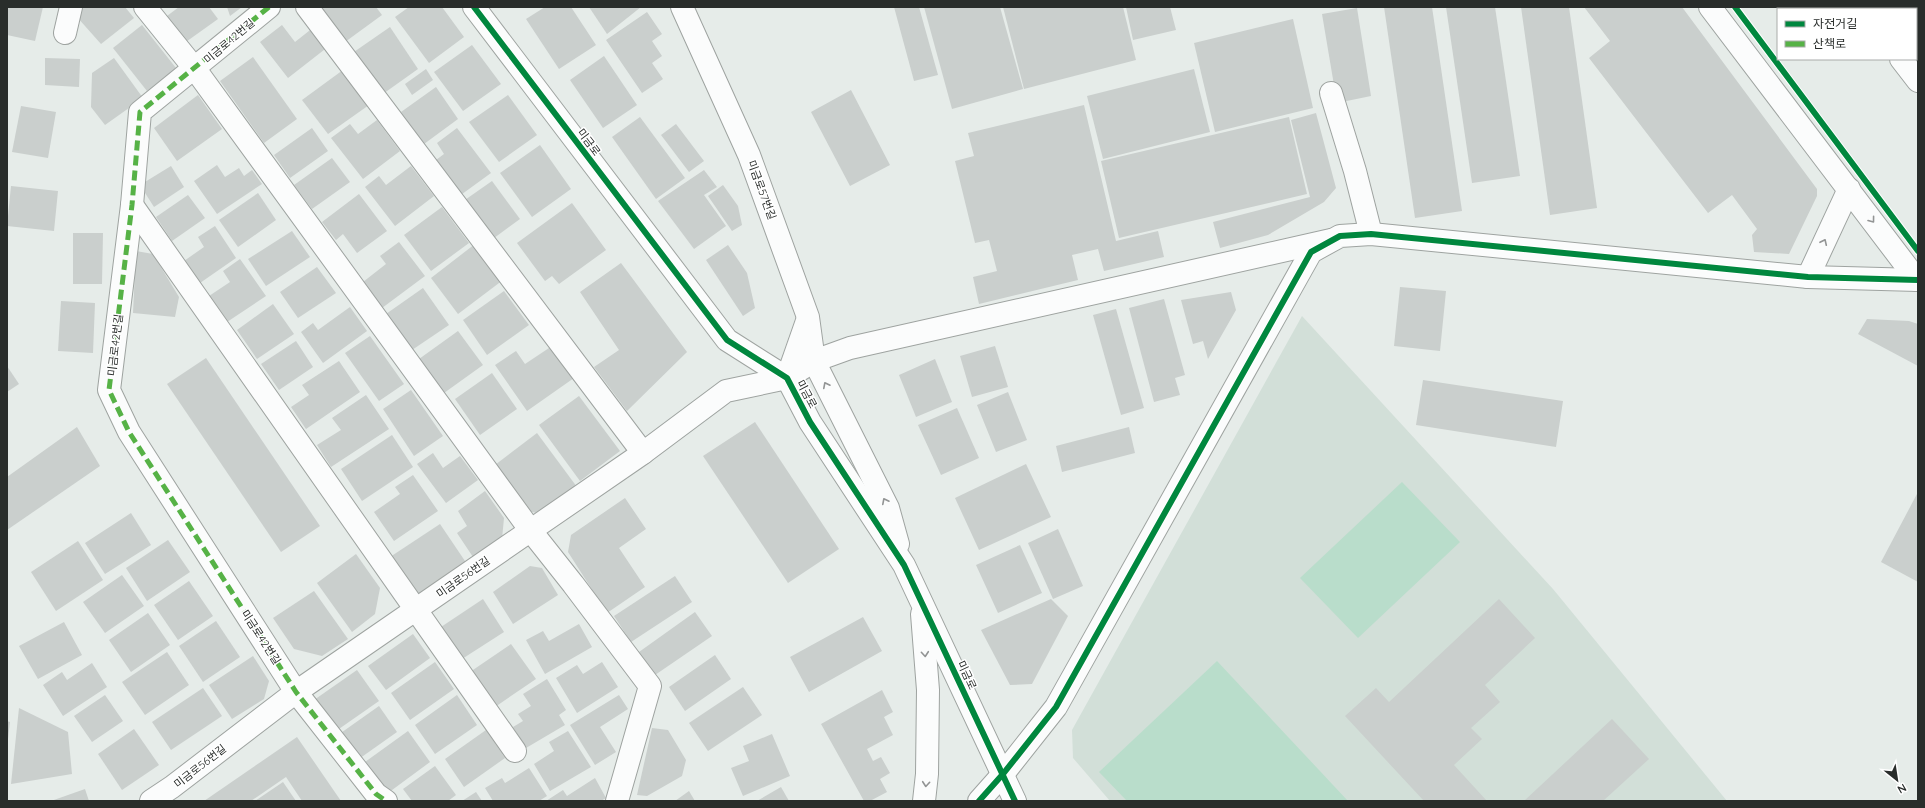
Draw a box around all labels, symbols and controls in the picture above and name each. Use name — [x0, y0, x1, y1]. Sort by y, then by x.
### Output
legend — [1777, 8, 1917, 60]
street label: 미금로42번길 — [201, 16, 257, 66]
text: 자전거길 — [1813, 16, 1857, 31]
text: 산책로 — [1813, 36, 1846, 51]
street label: 미금로 — [574, 126, 604, 158]
street label: 미금로57번길 — [745, 158, 779, 222]
one-way arrow — [1867, 216, 1875, 223]
one-way arrow — [1819, 238, 1827, 246]
street label: 미금로42번길 — [104, 313, 126, 377]
street label: 미금로 — [794, 377, 820, 411]
one-way arrow — [823, 381, 831, 389]
one-way arrow — [882, 498, 889, 505]
street label: 미금로56번길 — [433, 553, 493, 601]
street label: 미금로42번길 — [238, 607, 284, 667]
one-way arrow — [921, 651, 930, 657]
street label: 미금로 — [954, 658, 980, 692]
street label: 미금로56번길 — [171, 741, 229, 791]
north arrow — [1877, 760, 1917, 800]
one-way arrow — [921, 781, 930, 787]
text: N — [1895, 781, 1909, 797]

